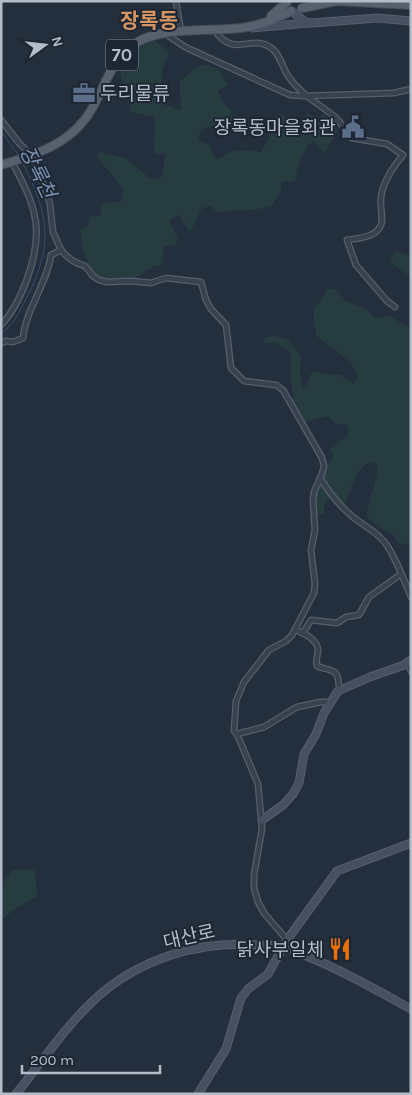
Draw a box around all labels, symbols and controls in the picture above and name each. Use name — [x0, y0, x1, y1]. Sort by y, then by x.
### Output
district label: 장록동 — [120, 9, 178, 33]
north arrow — [20, 20, 70, 70]
text: N — [48, 35, 67, 49]
road number: 70 — [106, 40, 138, 70]
office icon: 두리물류 — [71, 80, 97, 106]
place label: 두리물류 — [100, 83, 170, 105]
public building icon: 장록동마을회관 — [340, 114, 366, 140]
place label: 장록동마을회관 — [214, 117, 336, 139]
water label: 장록천 — [15, 142, 61, 204]
street label: 대산로 — [161, 920, 217, 954]
restaurant icon: 닭사부일체 — [327, 936, 353, 962]
place label: 닭사부일체 — [237, 939, 324, 961]
scale bar — [22, 1042, 160, 1074]
text: 200 m — [30, 1051, 74, 1069]

